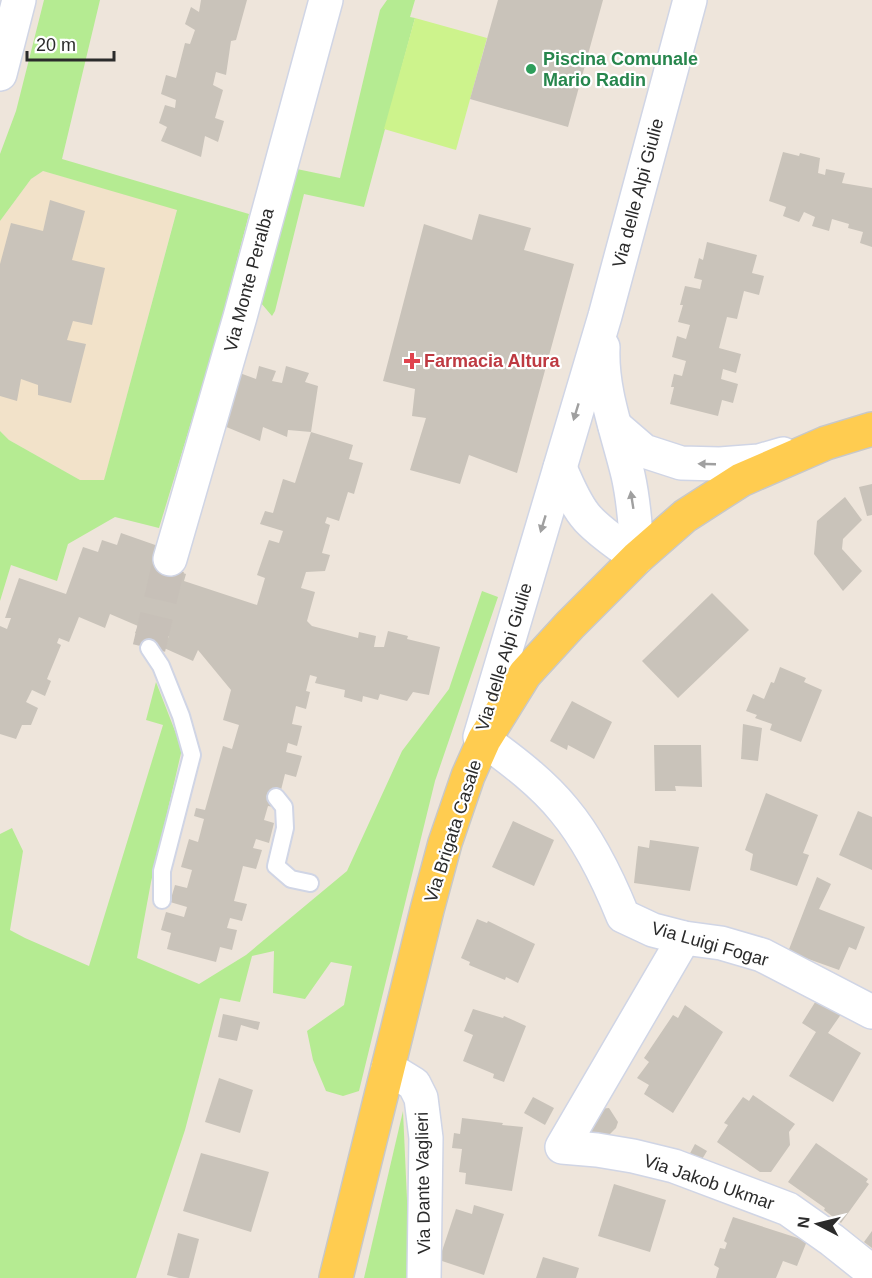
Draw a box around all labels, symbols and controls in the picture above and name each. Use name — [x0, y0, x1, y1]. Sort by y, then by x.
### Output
scale bar — [27, 24, 114, 62]
text: 20 m — [36, 35, 76, 55]
place label: Piscina Comunale Mario Radin — [543, 49, 698, 90]
marker: Piscina Comunale Mario Radin — [524, 62, 538, 76]
street label: Via delle Alpi Giulie — [608, 116, 668, 270]
street label: Via Monte Peralba — [220, 205, 278, 354]
place label: Farmacia Altura — [424, 351, 560, 371]
marker: Farmacia Altura — [405, 354, 419, 368]
one-way arrow — [571, 403, 580, 421]
one-way arrow — [697, 459, 716, 468]
one-way arrow — [628, 490, 637, 509]
one-way arrow — [538, 515, 547, 533]
street label: Via delle Alpi Giulie — [472, 581, 536, 733]
street label: Via Brigata Casale — [421, 757, 485, 905]
street label: Via Luigi Fogar — [649, 918, 771, 970]
street label: Via Dante Vaglieri — [412, 1112, 434, 1254]
street label: Via Jakob Ukmar — [641, 1150, 777, 1214]
north arrow — [788, 1194, 848, 1254]
text: N — [794, 1215, 813, 1229]

